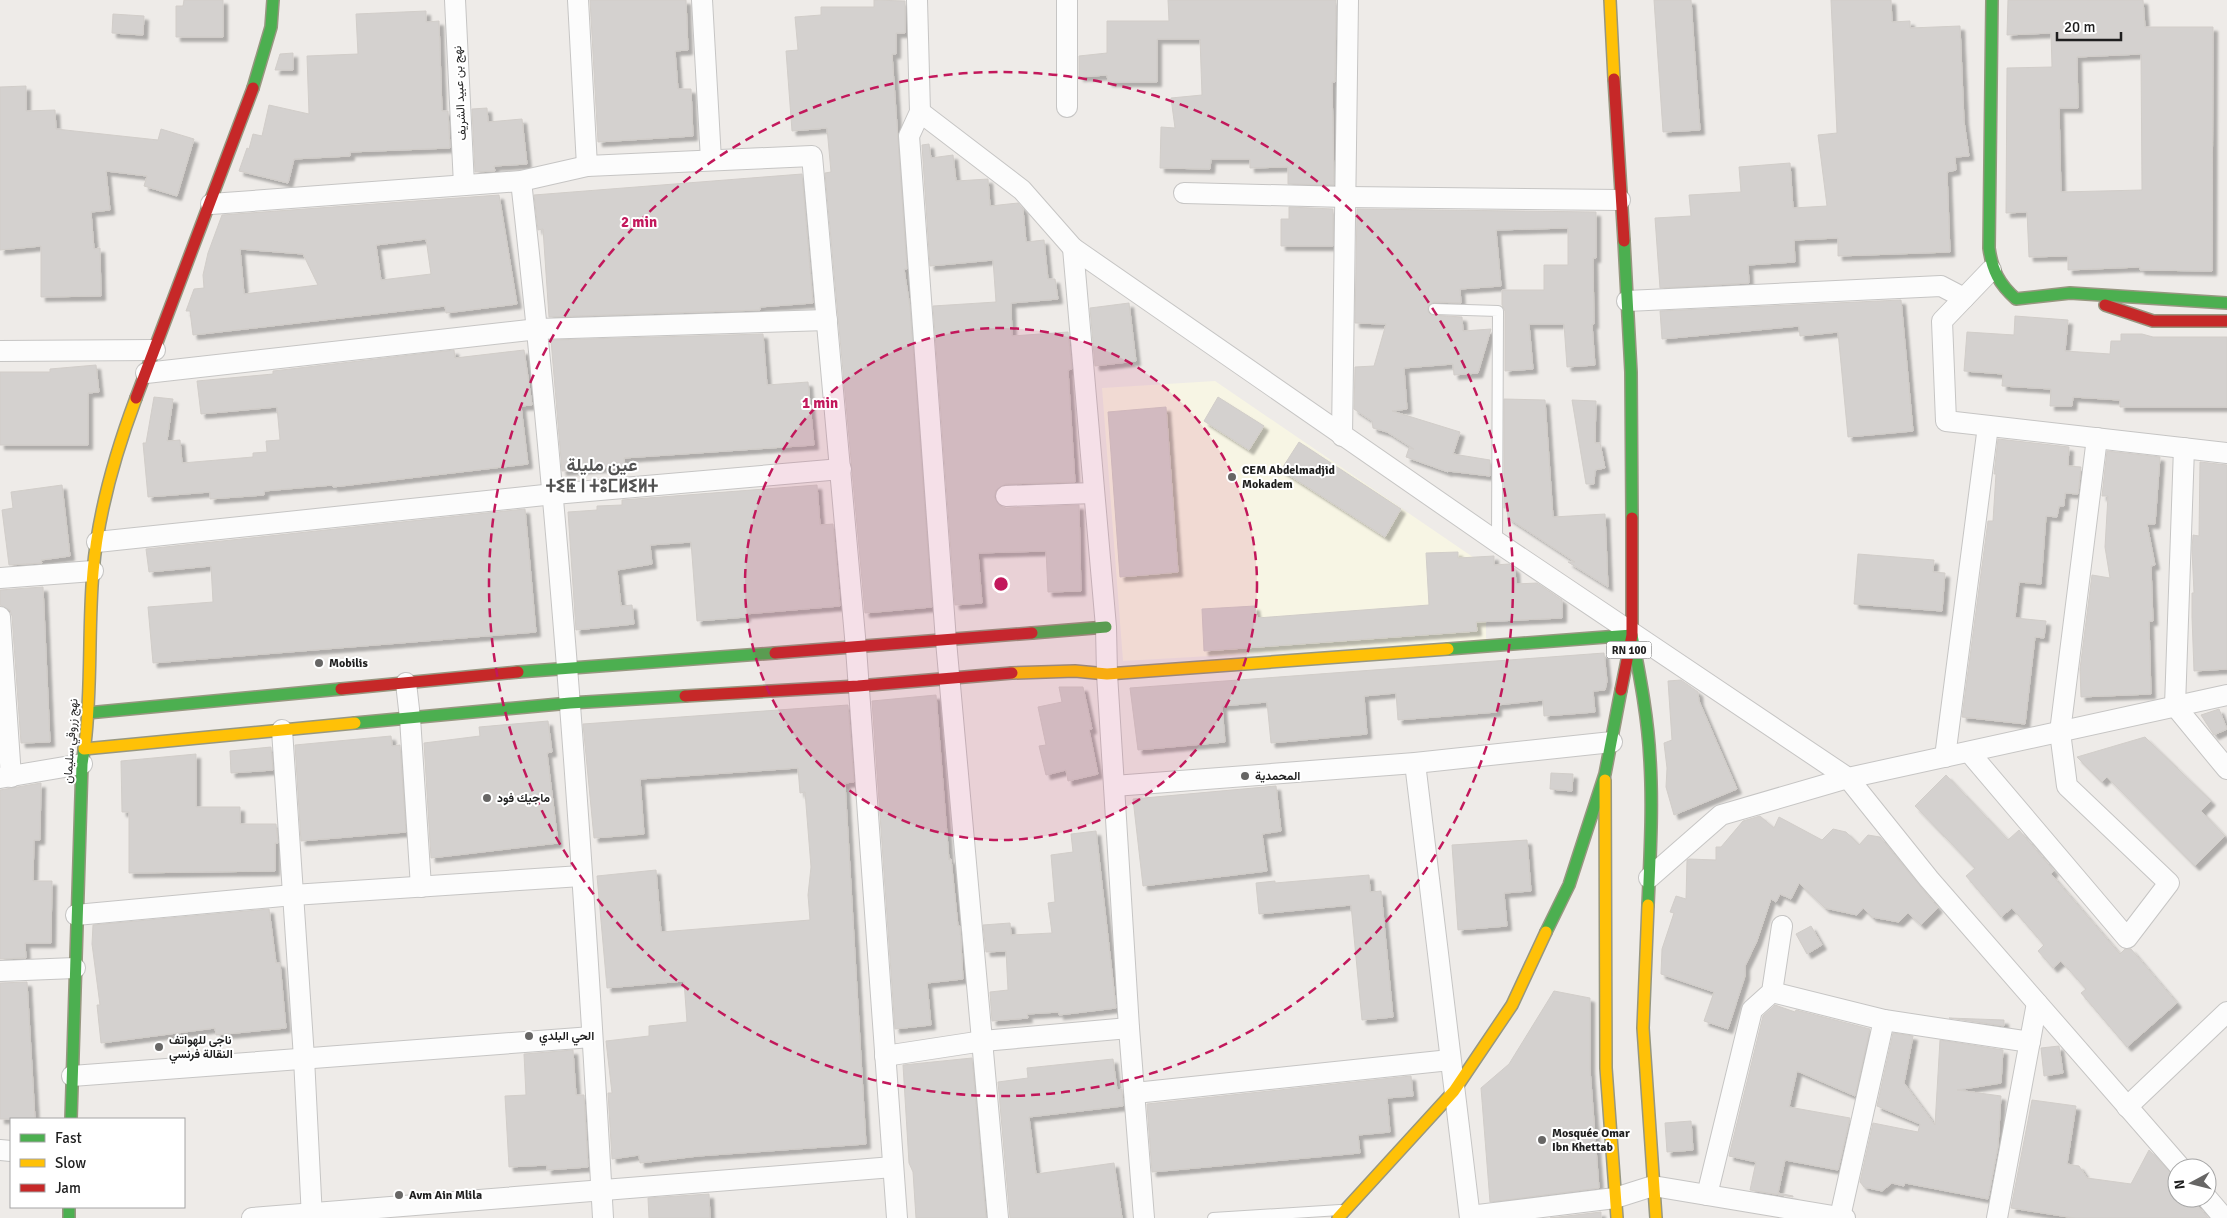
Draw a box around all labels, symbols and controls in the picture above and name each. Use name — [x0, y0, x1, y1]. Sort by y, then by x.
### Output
scale bar — [2057, 10, 2121, 42]
text: 20 m — [2064, 18, 2095, 36]
street label: نهج بن عبيد الشريف — [450, 45, 471, 141]
text: 2 min — [621, 213, 657, 231]
text: 1 min — [802, 394, 838, 412]
district label: عين مليلة ⵜⵉⵟ ⵏ ⵜⵓⵎⵍⵉⵍⵜ — [546, 454, 658, 497]
place label: CEM Abdelmadjid Mokadem — [1242, 463, 1336, 492]
marker: CEM Abdelmadjid Mokadem — [1226, 471, 1238, 483]
centre of rings — [992, 575, 1010, 593]
road number: RN 100 — [1606, 642, 1652, 658]
place label: Mobilis — [329, 656, 368, 671]
marker: Mobilis — [313, 657, 325, 669]
street label: نهج زروقي سليمان — [61, 698, 83, 784]
place label: المحمدية — [1255, 769, 1300, 784]
marker: المحمدية — [1239, 770, 1251, 782]
place label: ماجيك فود — [497, 791, 550, 806]
marker: ماجيك فود — [481, 792, 493, 804]
place label: الحي البلدي — [539, 1029, 594, 1046]
marker: الحي البلدي — [523, 1030, 535, 1042]
place label: ناجي للهواتف النقالة فرنسي — [169, 1033, 233, 1064]
marker: ناجي للهواتف النقالة فرنسي — [153, 1041, 165, 1053]
legend — [10, 1118, 185, 1208]
place label: Mosquée Omar Ibn Khettab — [1552, 1126, 1630, 1155]
text: Fast — [55, 1129, 82, 1147]
marker: Mosquée Omar Ibn Khettab — [1536, 1134, 1548, 1146]
text: Slow — [55, 1154, 86, 1172]
north arrow — [2167, 1158, 2217, 1208]
text: Jam — [55, 1179, 81, 1197]
text: N — [2171, 1179, 2189, 1190]
place label: Avm Ain Mlila — [409, 1188, 482, 1203]
marker: Avm Ain Mlila — [393, 1189, 405, 1201]

